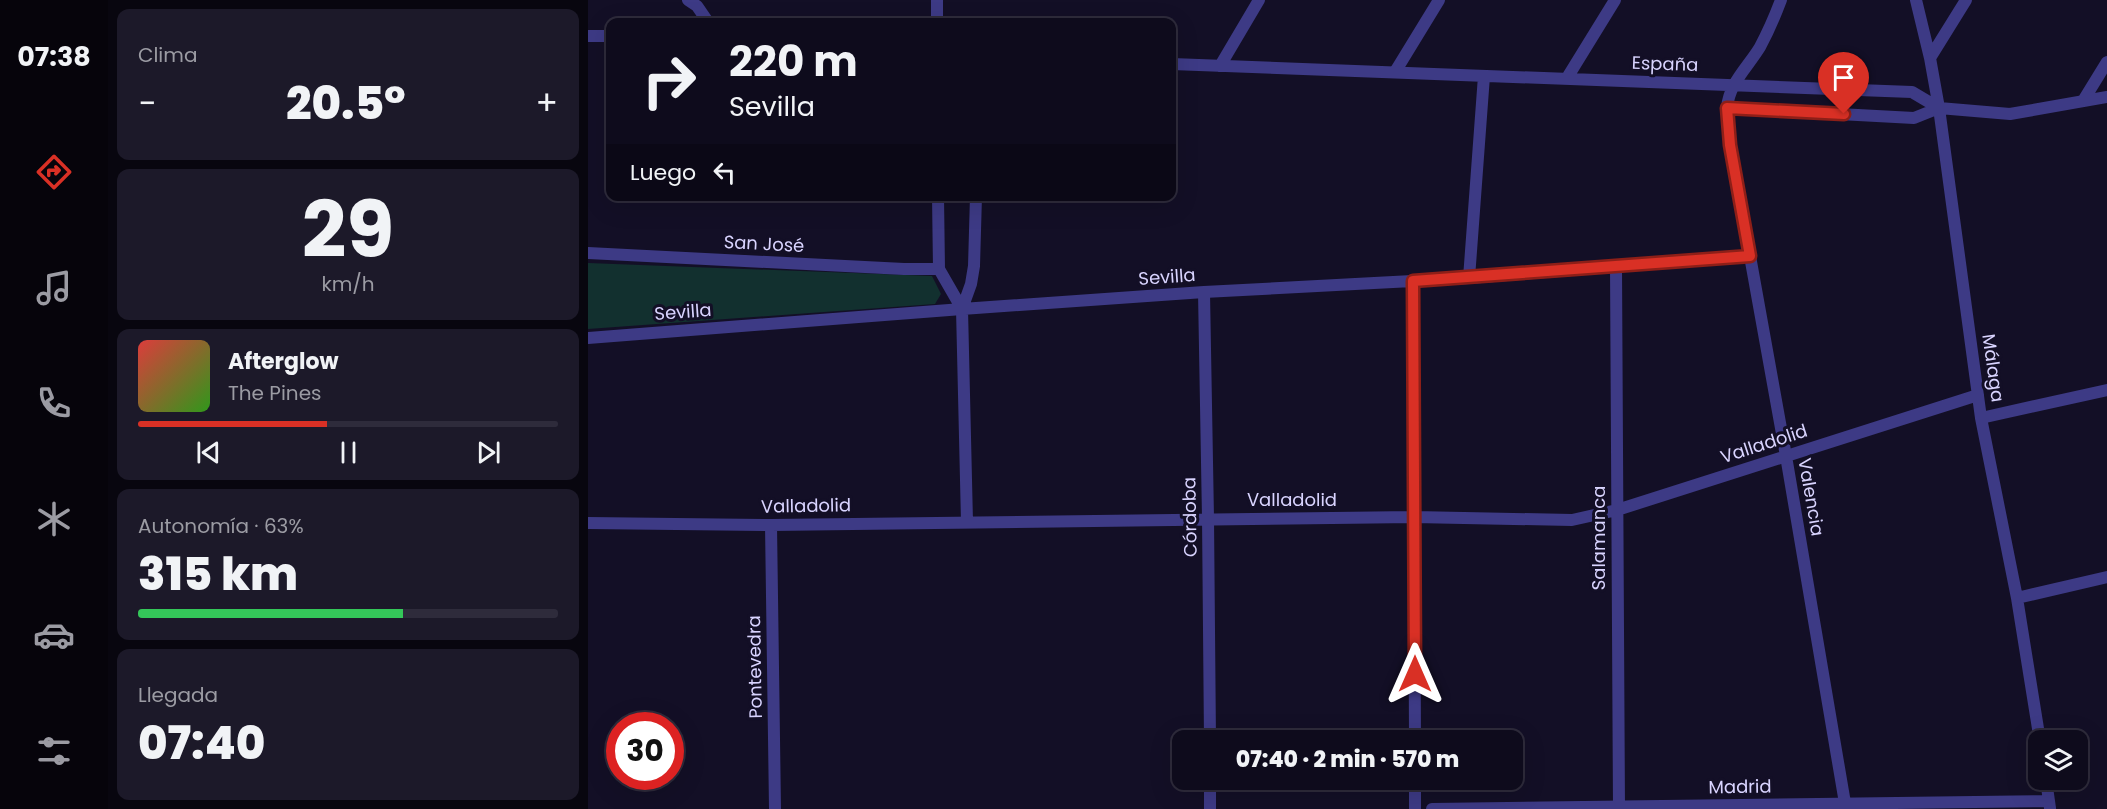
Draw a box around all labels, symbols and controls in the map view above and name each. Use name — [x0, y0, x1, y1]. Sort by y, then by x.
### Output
text: 220 m — [729, 32, 858, 91]
text: 07:38 — [17, 38, 91, 75]
text: Clima — [138, 41, 197, 69]
icon: right — [630, 42, 708, 120]
street label: España — [1631, 50, 1699, 77]
pin — [1818, 52, 1869, 114]
icon: arrive — [1827, 61, 1860, 94]
text: 20.5° — [286, 72, 406, 135]
text: − — [138, 80, 156, 127]
text: + — [535, 80, 558, 127]
text: Sevilla — [729, 88, 815, 125]
icon: directions — [33, 151, 75, 193]
icon: left — [708, 156, 741, 189]
text: Luego — [630, 157, 696, 188]
text: 29 — [302, 175, 394, 284]
street label: San José — [723, 229, 805, 258]
street label: Sevilla — [1138, 262, 1196, 291]
icon: music — [33, 267, 75, 309]
text: km/h — [321, 270, 375, 298]
street label: Sevilla — [654, 297, 712, 326]
street label: Málaga — [1976, 332, 2011, 404]
text: Afterglow — [228, 346, 339, 377]
text: The Pines — [228, 379, 322, 407]
icon: phone — [33, 382, 75, 424]
street label: Valladolid — [1717, 418, 1811, 469]
icon: previous — [192, 436, 225, 469]
icon: pause — [332, 436, 365, 469]
icon: next — [472, 436, 505, 469]
street label: Valencia — [1792, 456, 1831, 538]
street label: Córdoba — [1176, 477, 1203, 557]
street label: Salamanca — [1586, 486, 1611, 590]
street label: Valladolid — [1247, 487, 1337, 512]
street label: Valladolid — [761, 492, 851, 519]
icon: climate — [33, 498, 75, 540]
text: Autonomía · 63% — [138, 512, 304, 540]
text: 315 km — [138, 543, 298, 606]
icon: car — [33, 614, 75, 656]
street label: Pontevedra — [741, 615, 768, 719]
position arrow — [1383, 642, 1447, 706]
text: Llegada — [138, 681, 218, 709]
text: 07:40 — [138, 712, 265, 775]
speed limit sign: 30 — [606, 712, 684, 790]
icon: filters — [33, 730, 75, 772]
map controls — [2028, 730, 2088, 790]
button: layers — [2028, 730, 2088, 790]
text: 07:40 · 2 min · 570 m — [1236, 744, 1459, 775]
street label: Madrid — [1708, 773, 1772, 800]

